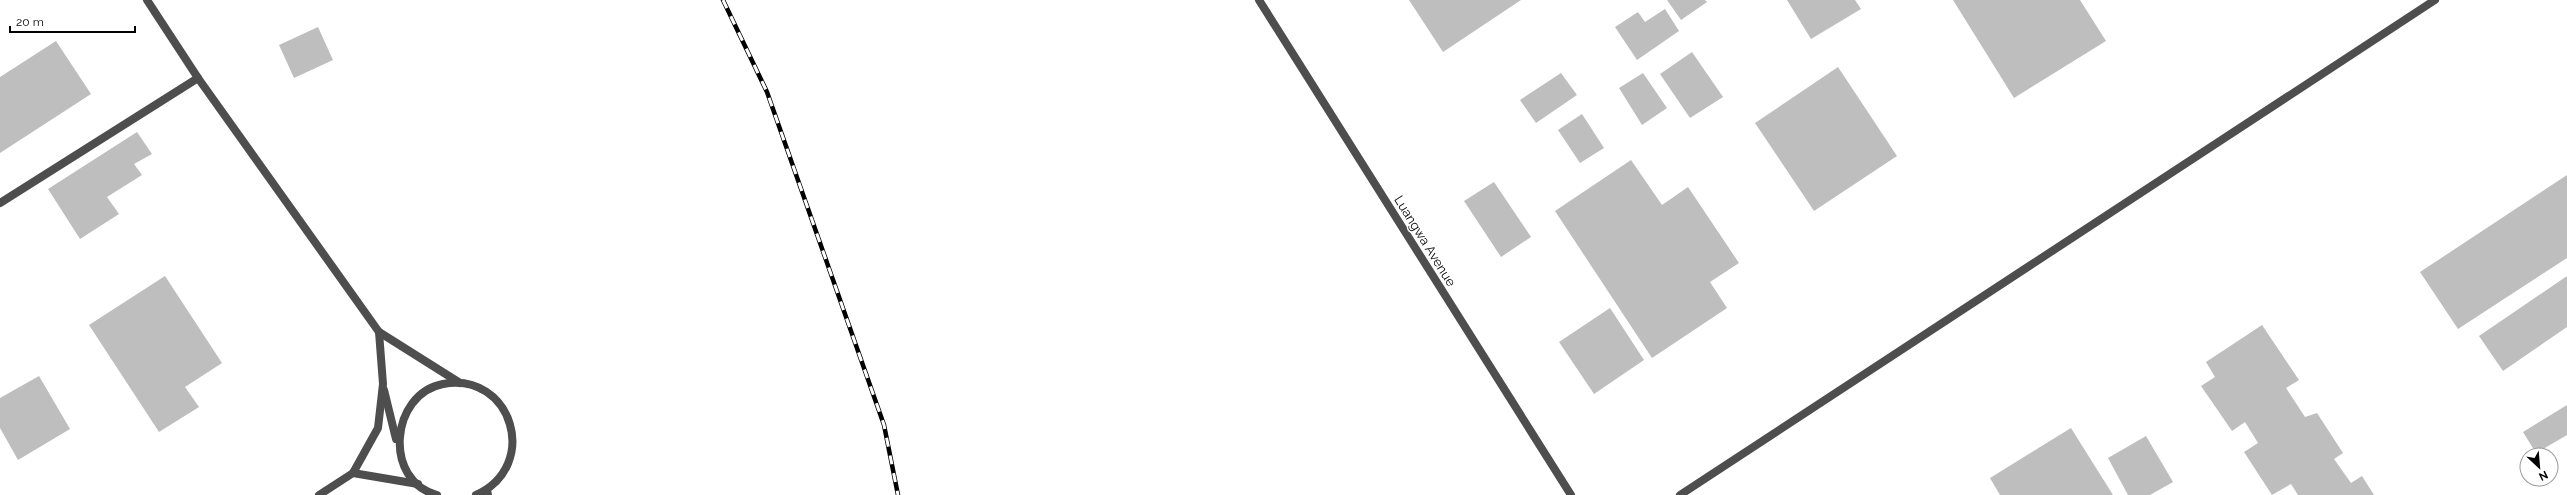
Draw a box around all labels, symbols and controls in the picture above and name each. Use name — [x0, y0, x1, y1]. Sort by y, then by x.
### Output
scale bar — [10, 8, 135, 34]
text: 20 m — [16, 15, 44, 29]
street label: Luangwa Avenue — [1391, 193, 1459, 289]
north arrow — [2519, 447, 2559, 487]
text: N — [2537, 468, 2550, 483]

